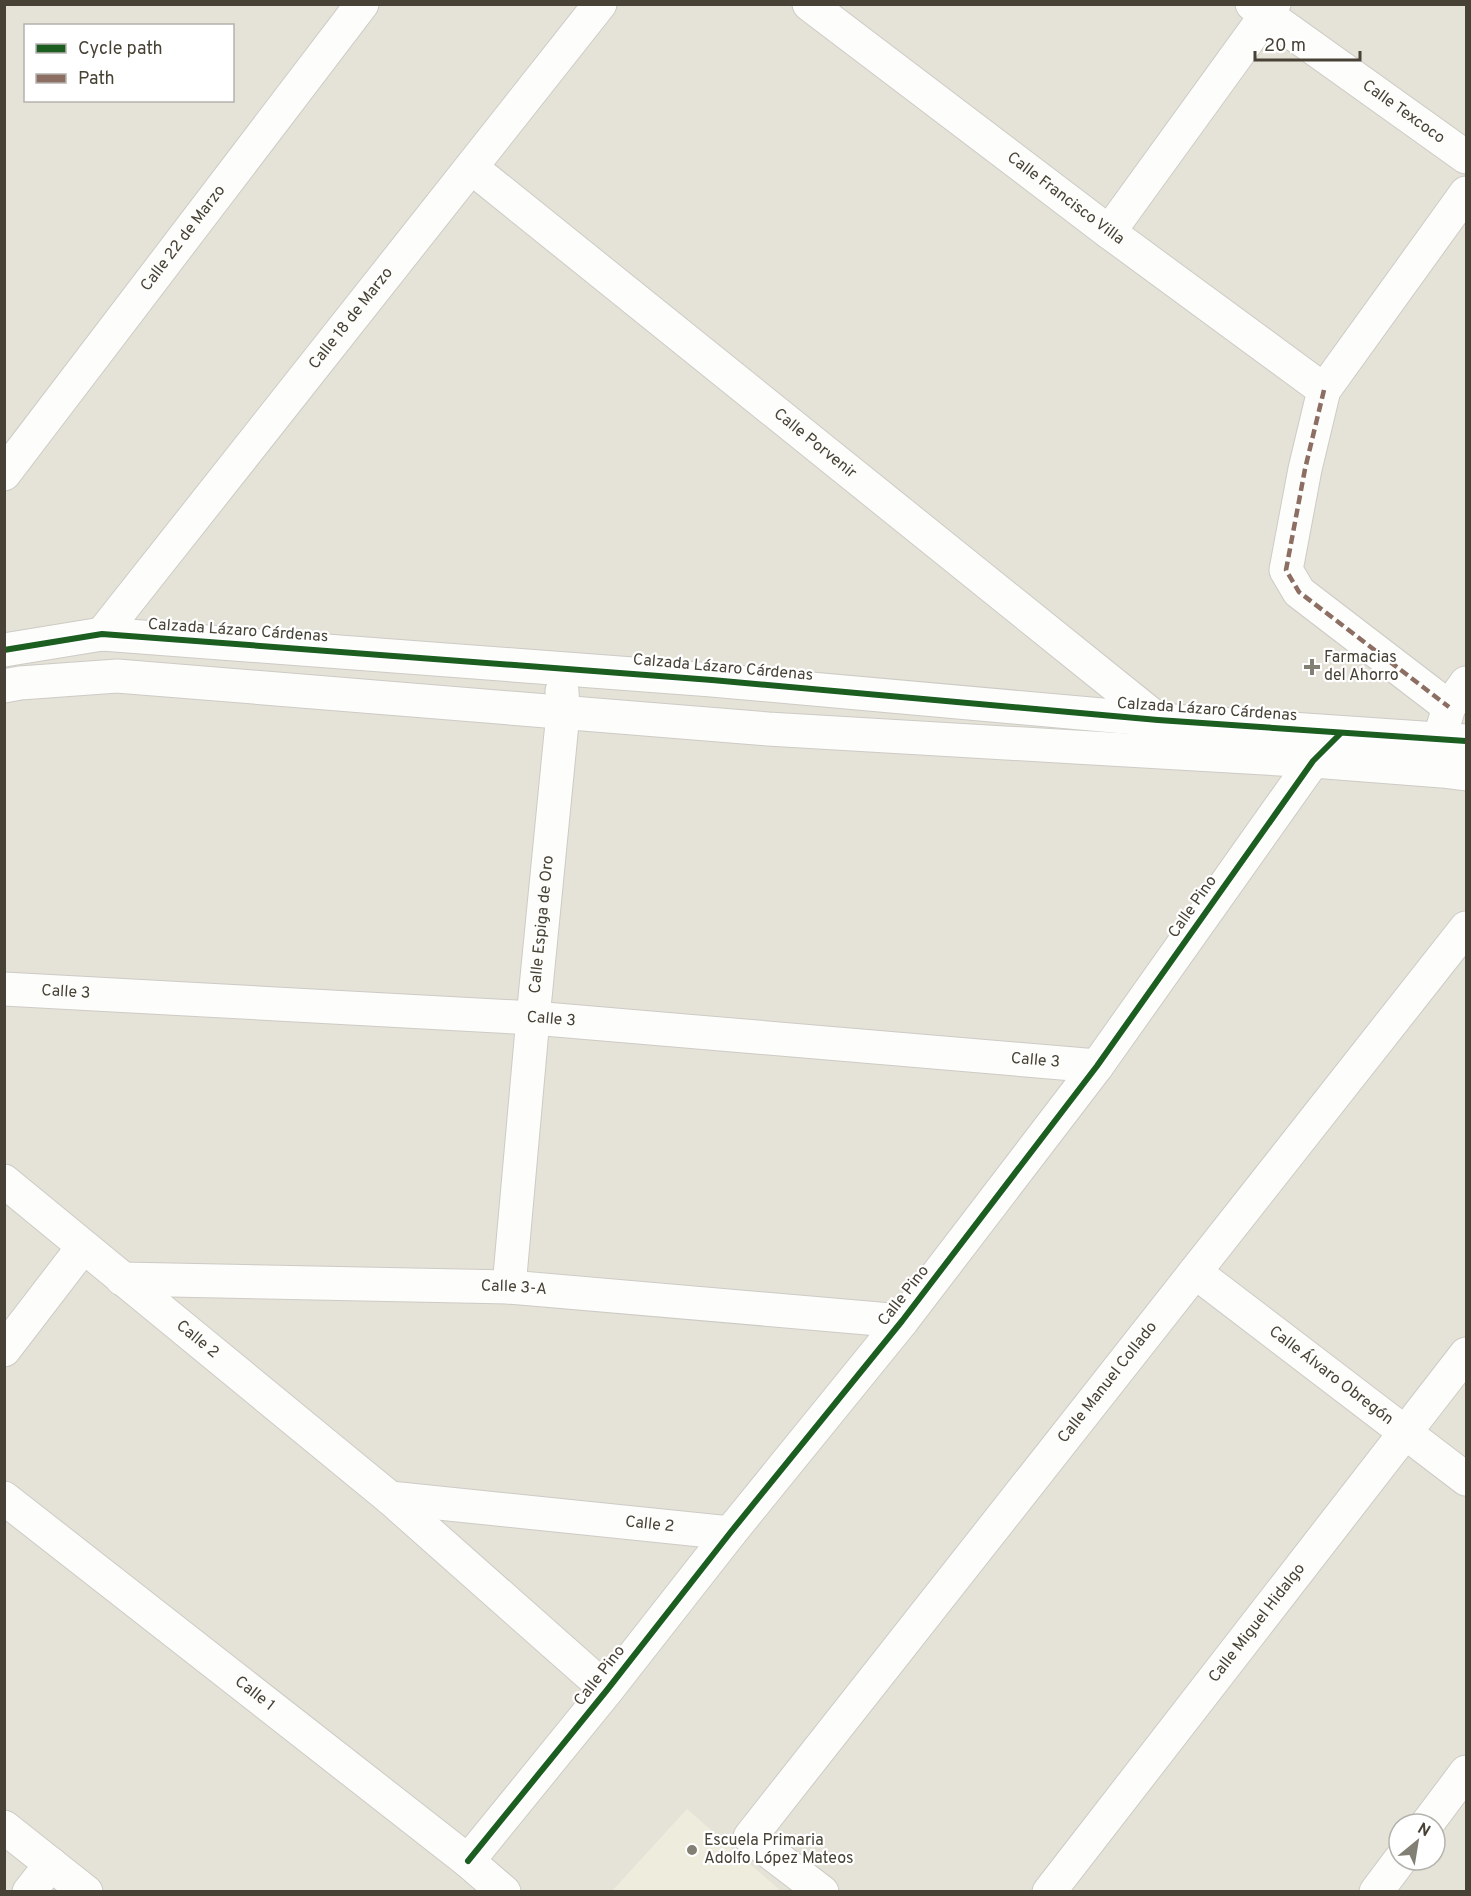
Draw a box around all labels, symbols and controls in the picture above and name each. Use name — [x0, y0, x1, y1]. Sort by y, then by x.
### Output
legend — [24, 24, 234, 102]
scale bar — [1255, 24, 1360, 62]
text: 20 m — [1264, 35, 1306, 58]
text: Cycle path — [78, 38, 163, 61]
text: Path — [78, 68, 115, 91]
street label: Calle Texcoco — [1358, 76, 1449, 149]
street label: Calle Francisco Villa — [1003, 148, 1128, 250]
street label: Calle 22 de Marzo — [137, 181, 230, 296]
street label: Calle 18 de Marzo — [305, 264, 398, 374]
street label: Calle Porvenir — [769, 404, 860, 483]
street label: Calzada Lázaro Cárdenas — [147, 615, 329, 647]
place label: Farmacias del Ahorro — [1324, 648, 1399, 686]
street label: Calzada Lázaro Cárdenas — [632, 650, 814, 686]
marker: Farmacias del Ahorro — [1305, 660, 1319, 674]
street label: Calzada Lázaro Cárdenas — [1116, 694, 1298, 726]
street label: Calle Espiga de Oro — [525, 854, 559, 995]
street label: Calle Pino — [1164, 872, 1222, 942]
street label: Calle 3 — [41, 981, 91, 1004]
street label: Calle 3 — [526, 1008, 577, 1032]
street label: Calle 3 — [1010, 1049, 1061, 1073]
street label: Calle Pino — [874, 1261, 934, 1330]
street label: Calle 3-A — [481, 1276, 548, 1300]
street label: Calle 2 — [172, 1316, 223, 1363]
street label: Calle Manuel Collado — [1054, 1318, 1162, 1448]
street label: Calle Álvaro Obregón — [1265, 1322, 1397, 1430]
street label: Calle 2 — [624, 1512, 675, 1537]
street label: Calle Miguel Hidalgo — [1205, 1559, 1310, 1687]
street label: Calle Pino — [570, 1641, 630, 1710]
street label: Calle 1 — [230, 1672, 279, 1716]
north arrow — [1387, 1812, 1447, 1872]
text: N — [1414, 1819, 1433, 1842]
place label: Escuela Primaria Adolfo López Mateos — [704, 1831, 854, 1869]
marker: Escuela Primaria Adolfo López Mateos — [685, 1843, 699, 1857]

